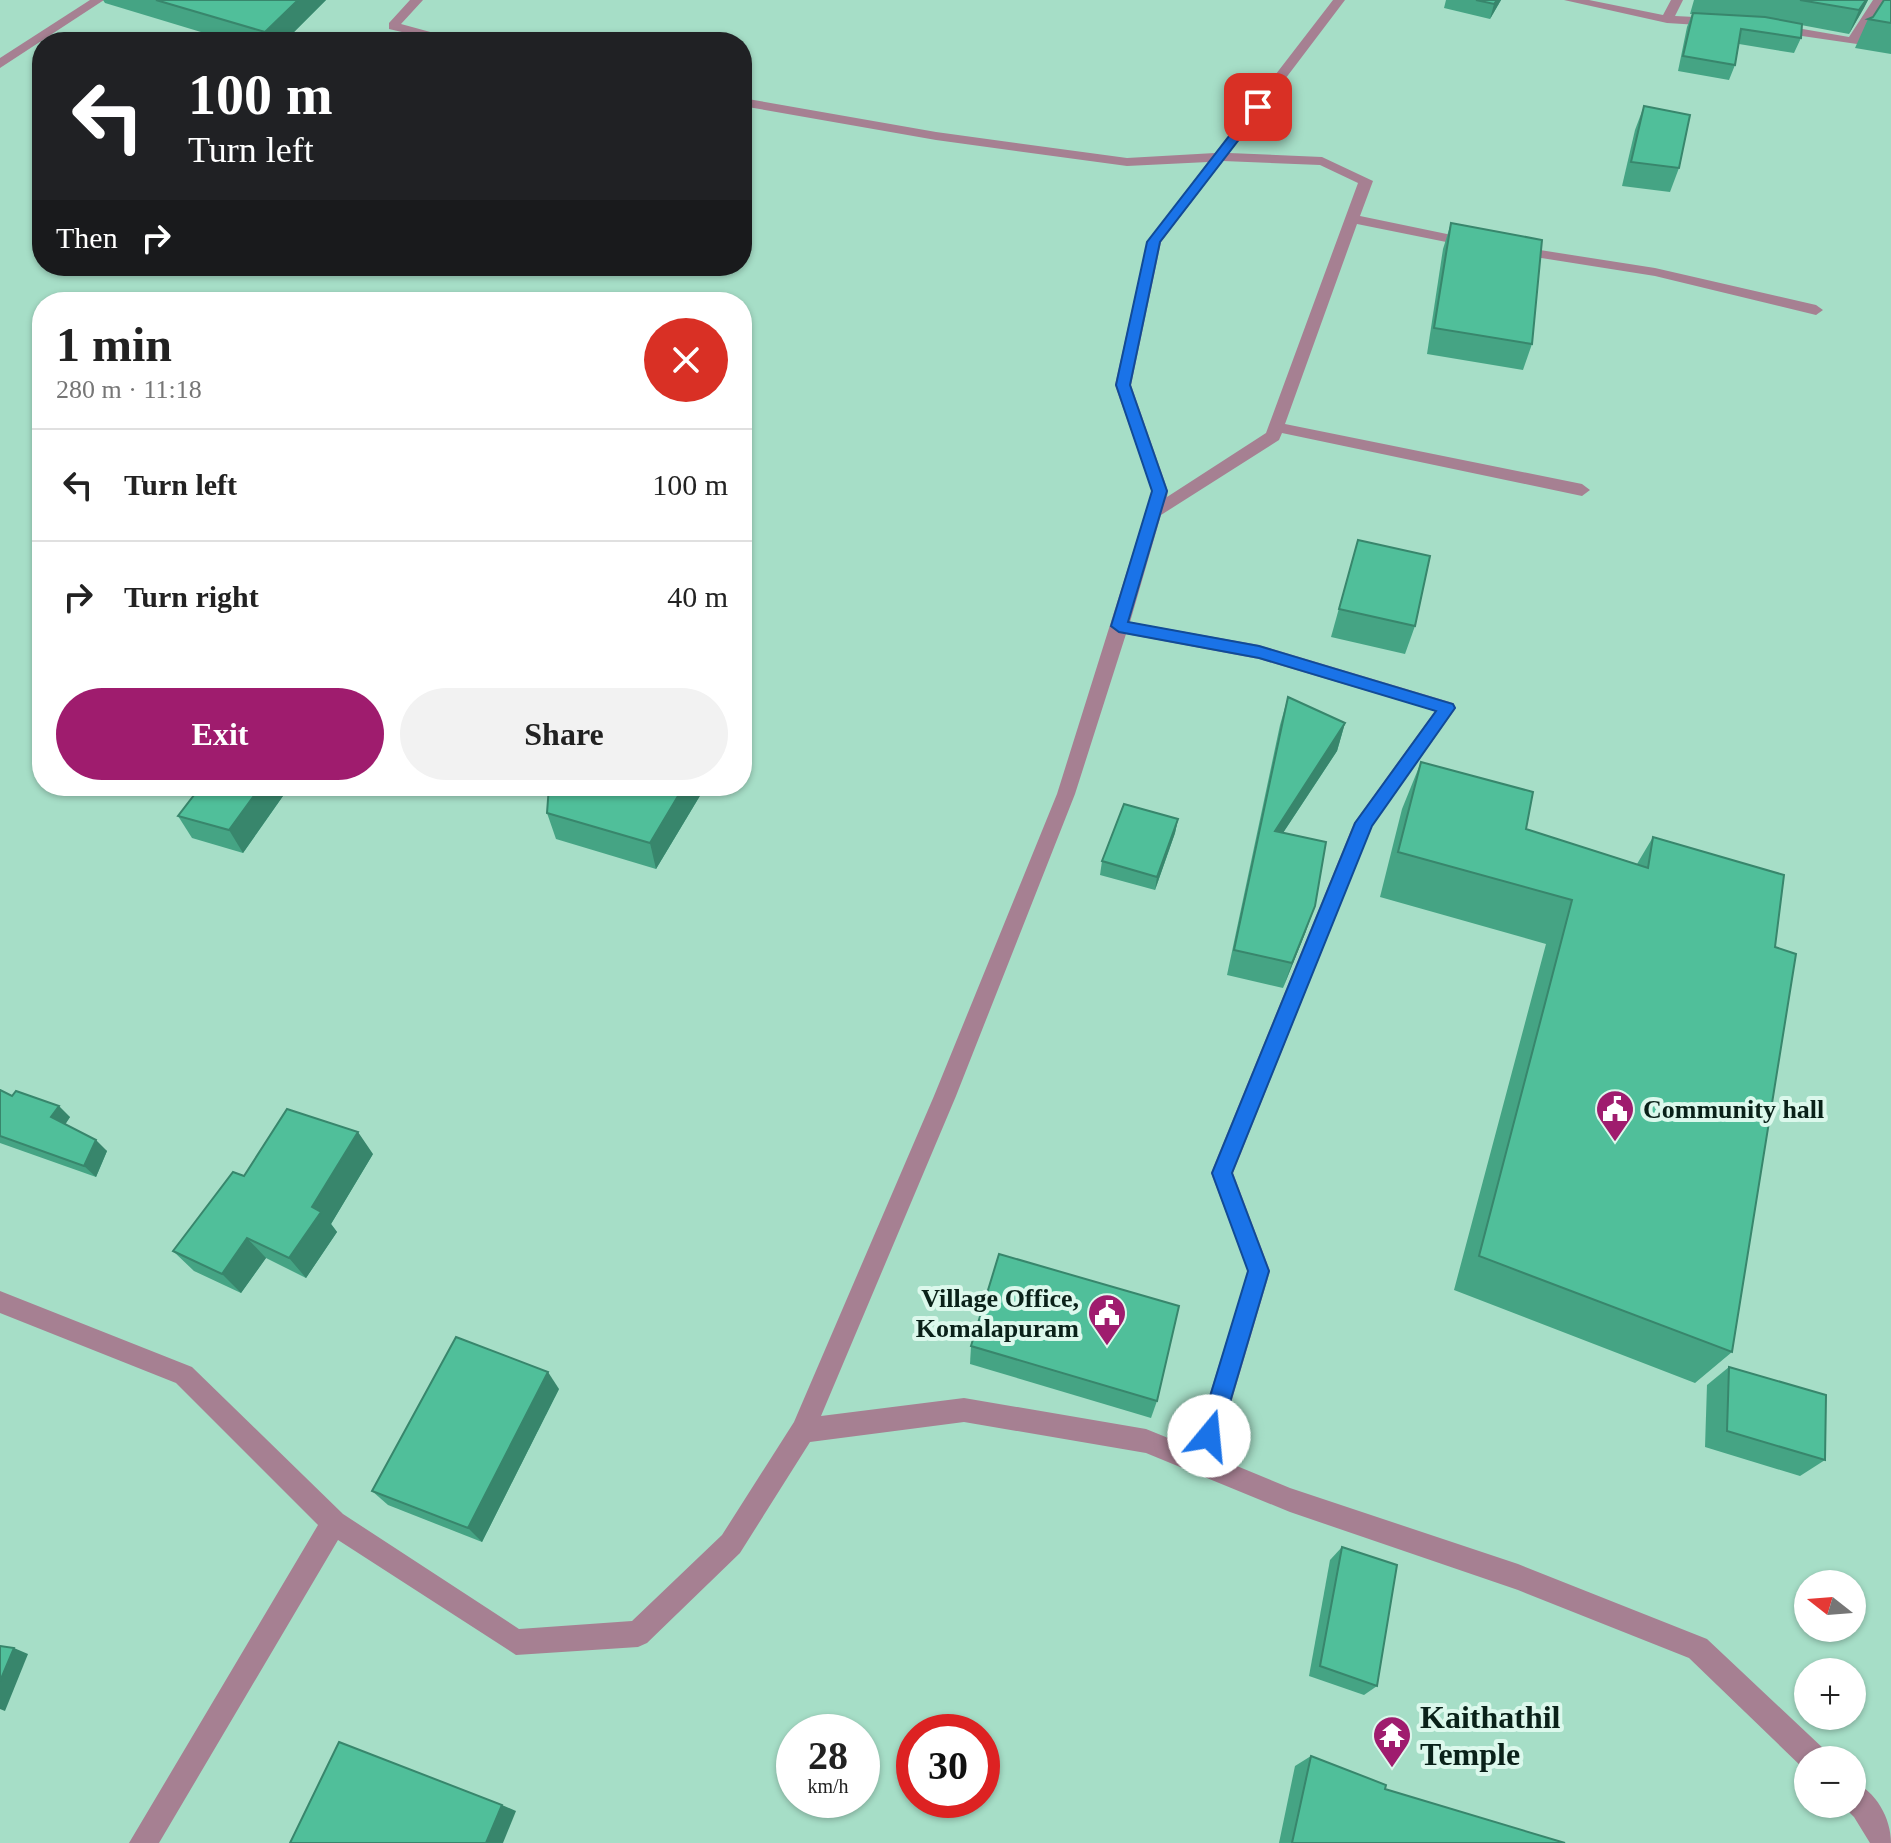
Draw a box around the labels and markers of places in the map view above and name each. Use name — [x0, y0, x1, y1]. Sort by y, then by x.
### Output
pin — [1224, 73, 1292, 141]
public building icon: Community hall — [1594, 1088, 1636, 1143]
place label: Community hall — [1643, 1095, 1824, 1124]
place label: Village Office, Komalapuram — [916, 1284, 1079, 1343]
public building icon: Village Office, Komalapuram — [1086, 1292, 1128, 1347]
place label: Kaithathil Temple — [1420, 1699, 1561, 1772]
temple icon: Kaithathil Temple — [1371, 1714, 1413, 1769]

